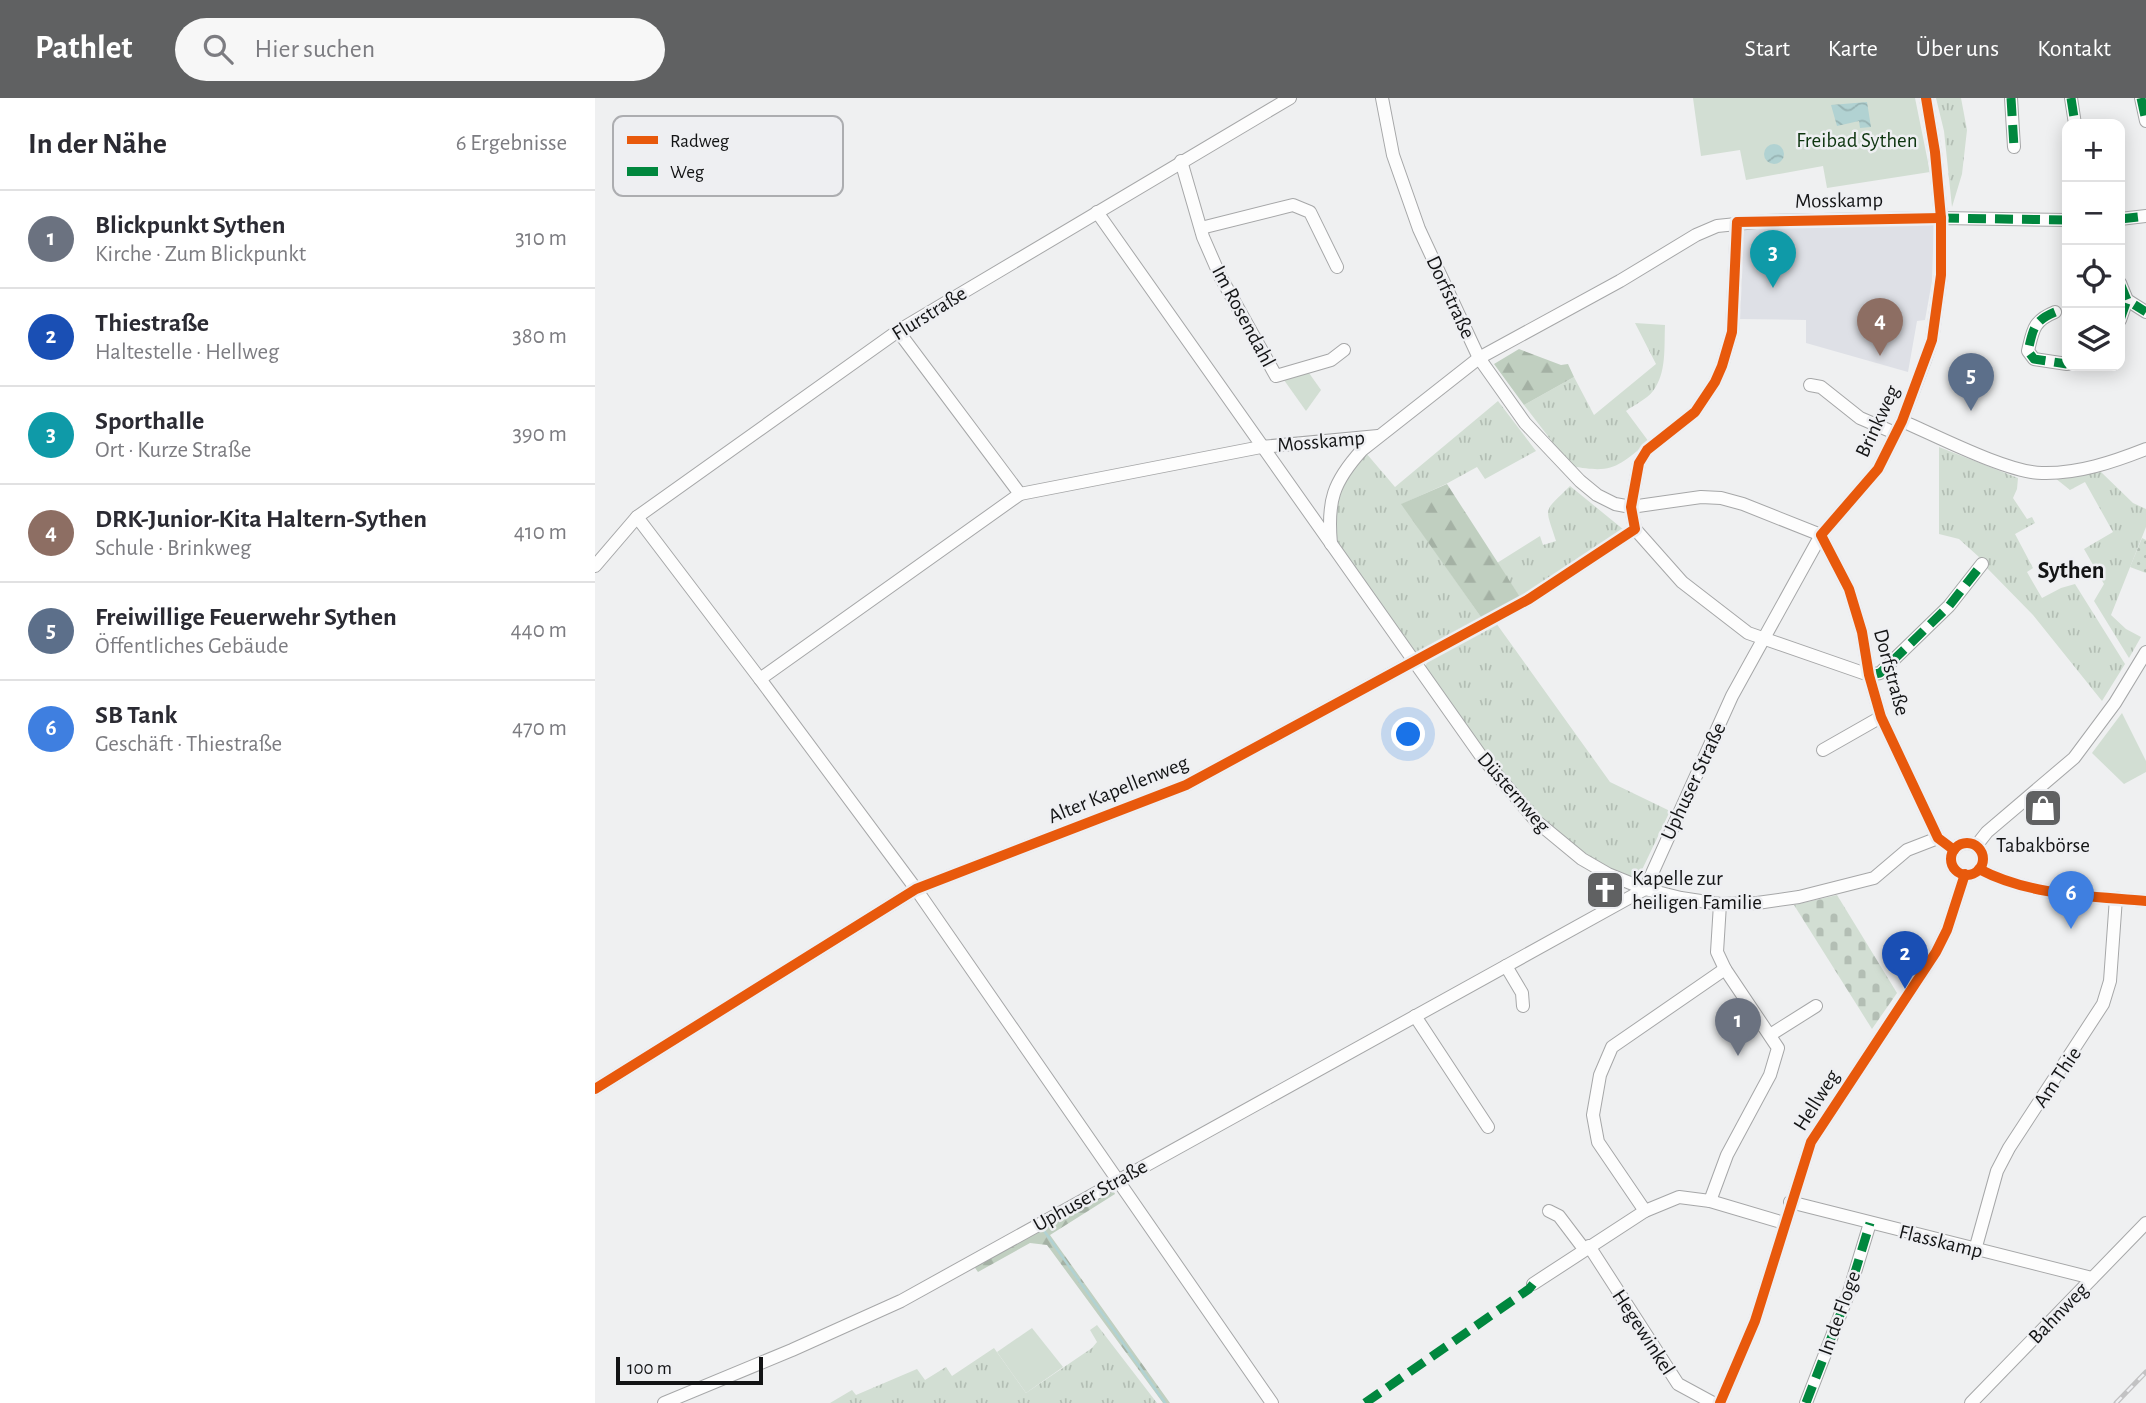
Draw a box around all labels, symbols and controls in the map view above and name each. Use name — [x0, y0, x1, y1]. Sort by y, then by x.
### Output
search box — [175, 18, 665, 81]
icon: search — [199, 30, 237, 68]
text: Pathlet — [35, 32, 133, 65]
text: Hier suchen — [255, 36, 375, 62]
text: Start — [1745, 37, 1790, 61]
text: Karte — [1828, 37, 1878, 61]
text: Über uns — [1916, 37, 1999, 61]
text: Kontakt — [2037, 37, 2111, 61]
legend — [613, 116, 843, 196]
map controls — [2062, 119, 2125, 371]
button: + — [2062, 119, 2125, 182]
text: In der Nähe — [28, 129, 167, 159]
park label: Freibad Sythen — [1796, 130, 1918, 151]
text: 6 Ergebnisse — [456, 132, 567, 155]
text: Radweg — [670, 132, 730, 151]
text: Weg — [670, 163, 705, 182]
button: − — [2062, 182, 2125, 245]
street label: Mosskamp — [1795, 189, 1883, 212]
text: Blickpunkt Sythen — [95, 212, 285, 238]
text: 1 — [47, 227, 55, 250]
text: 310 m — [515, 227, 567, 250]
pin: 3 — [1750, 230, 1796, 288]
text: Kirche · Zum Blickpunkt — [95, 243, 306, 266]
button: locate — [2062, 245, 2125, 308]
street label: Dorfstraße — [1422, 252, 1479, 342]
street label: Im Rosendahl — [1208, 262, 1279, 371]
street label: Flurstraße — [888, 282, 970, 344]
pin: 4 — [1857, 298, 1903, 356]
button: layers — [2062, 308, 2125, 371]
text: Thiestraße — [95, 310, 209, 336]
text: 2 — [46, 325, 56, 348]
text: 380 m — [512, 325, 567, 348]
text: Haltestelle · Hellweg — [95, 341, 279, 364]
pin: 5 — [1948, 353, 1994, 411]
street label: Brinkweg — [1852, 381, 1904, 460]
text: Sporthalle — [95, 408, 204, 434]
text: 3 — [46, 423, 56, 446]
text: 390 m — [512, 423, 567, 446]
street label: Mosskamp — [1276, 427, 1366, 456]
text: Ort · Kurze Straße — [95, 439, 251, 462]
text: DRK-Junior-Kita Haltern-Sythen — [95, 506, 427, 532]
text: 4 — [45, 521, 57, 544]
text: 410 m — [514, 521, 567, 544]
text: Schule · Brinkweg — [95, 537, 251, 560]
district label: Sythen — [2037, 559, 2105, 583]
text: Freiwillige Feuerwehr Sythen — [95, 604, 397, 630]
text: 5 — [46, 619, 56, 642]
text: 440 m — [511, 619, 567, 642]
street label: Dorfstraße — [1870, 626, 1913, 718]
text: Öffentliches Gebäude — [95, 635, 289, 658]
text: SB Tank — [95, 702, 177, 728]
text: 6 — [45, 717, 57, 740]
text: 470 m — [512, 717, 567, 740]
your location — [1391, 717, 1425, 751]
street label: Uphuser Straße — [1657, 719, 1730, 843]
text: Geschäft · Thiestraße — [95, 733, 282, 756]
street label: Düsternweg — [1473, 748, 1554, 837]
street label: Alter Kapellenweg — [1045, 752, 1192, 827]
shop icon: Tabakbörse — [2022, 787, 2064, 829]
place label: Tabakbörse — [1996, 835, 2090, 856]
place label: Kapelle zur heiligen Familie — [1632, 868, 1762, 913]
church icon: Kapelle zur heiligen Familie — [1584, 869, 1626, 911]
pin: 6 — [2048, 871, 2094, 929]
pin: 2 — [1882, 931, 1928, 989]
pin: 1 — [1715, 998, 1761, 1056]
street label: Am Thie — [2030, 1043, 2085, 1111]
street label: Hellweg — [1790, 1065, 1844, 1134]
street label: Uphuser Straße — [1030, 1155, 1151, 1235]
street label: Flasskamp — [1897, 1221, 1985, 1262]
street label: In de Floge — [1815, 1268, 1864, 1358]
street label: Bahnweg — [2025, 1278, 2093, 1348]
street label: Hegewinkel — [1608, 1286, 1679, 1379]
scale bar — [616, 1354, 763, 1386]
text: 100 m — [627, 1359, 672, 1378]

